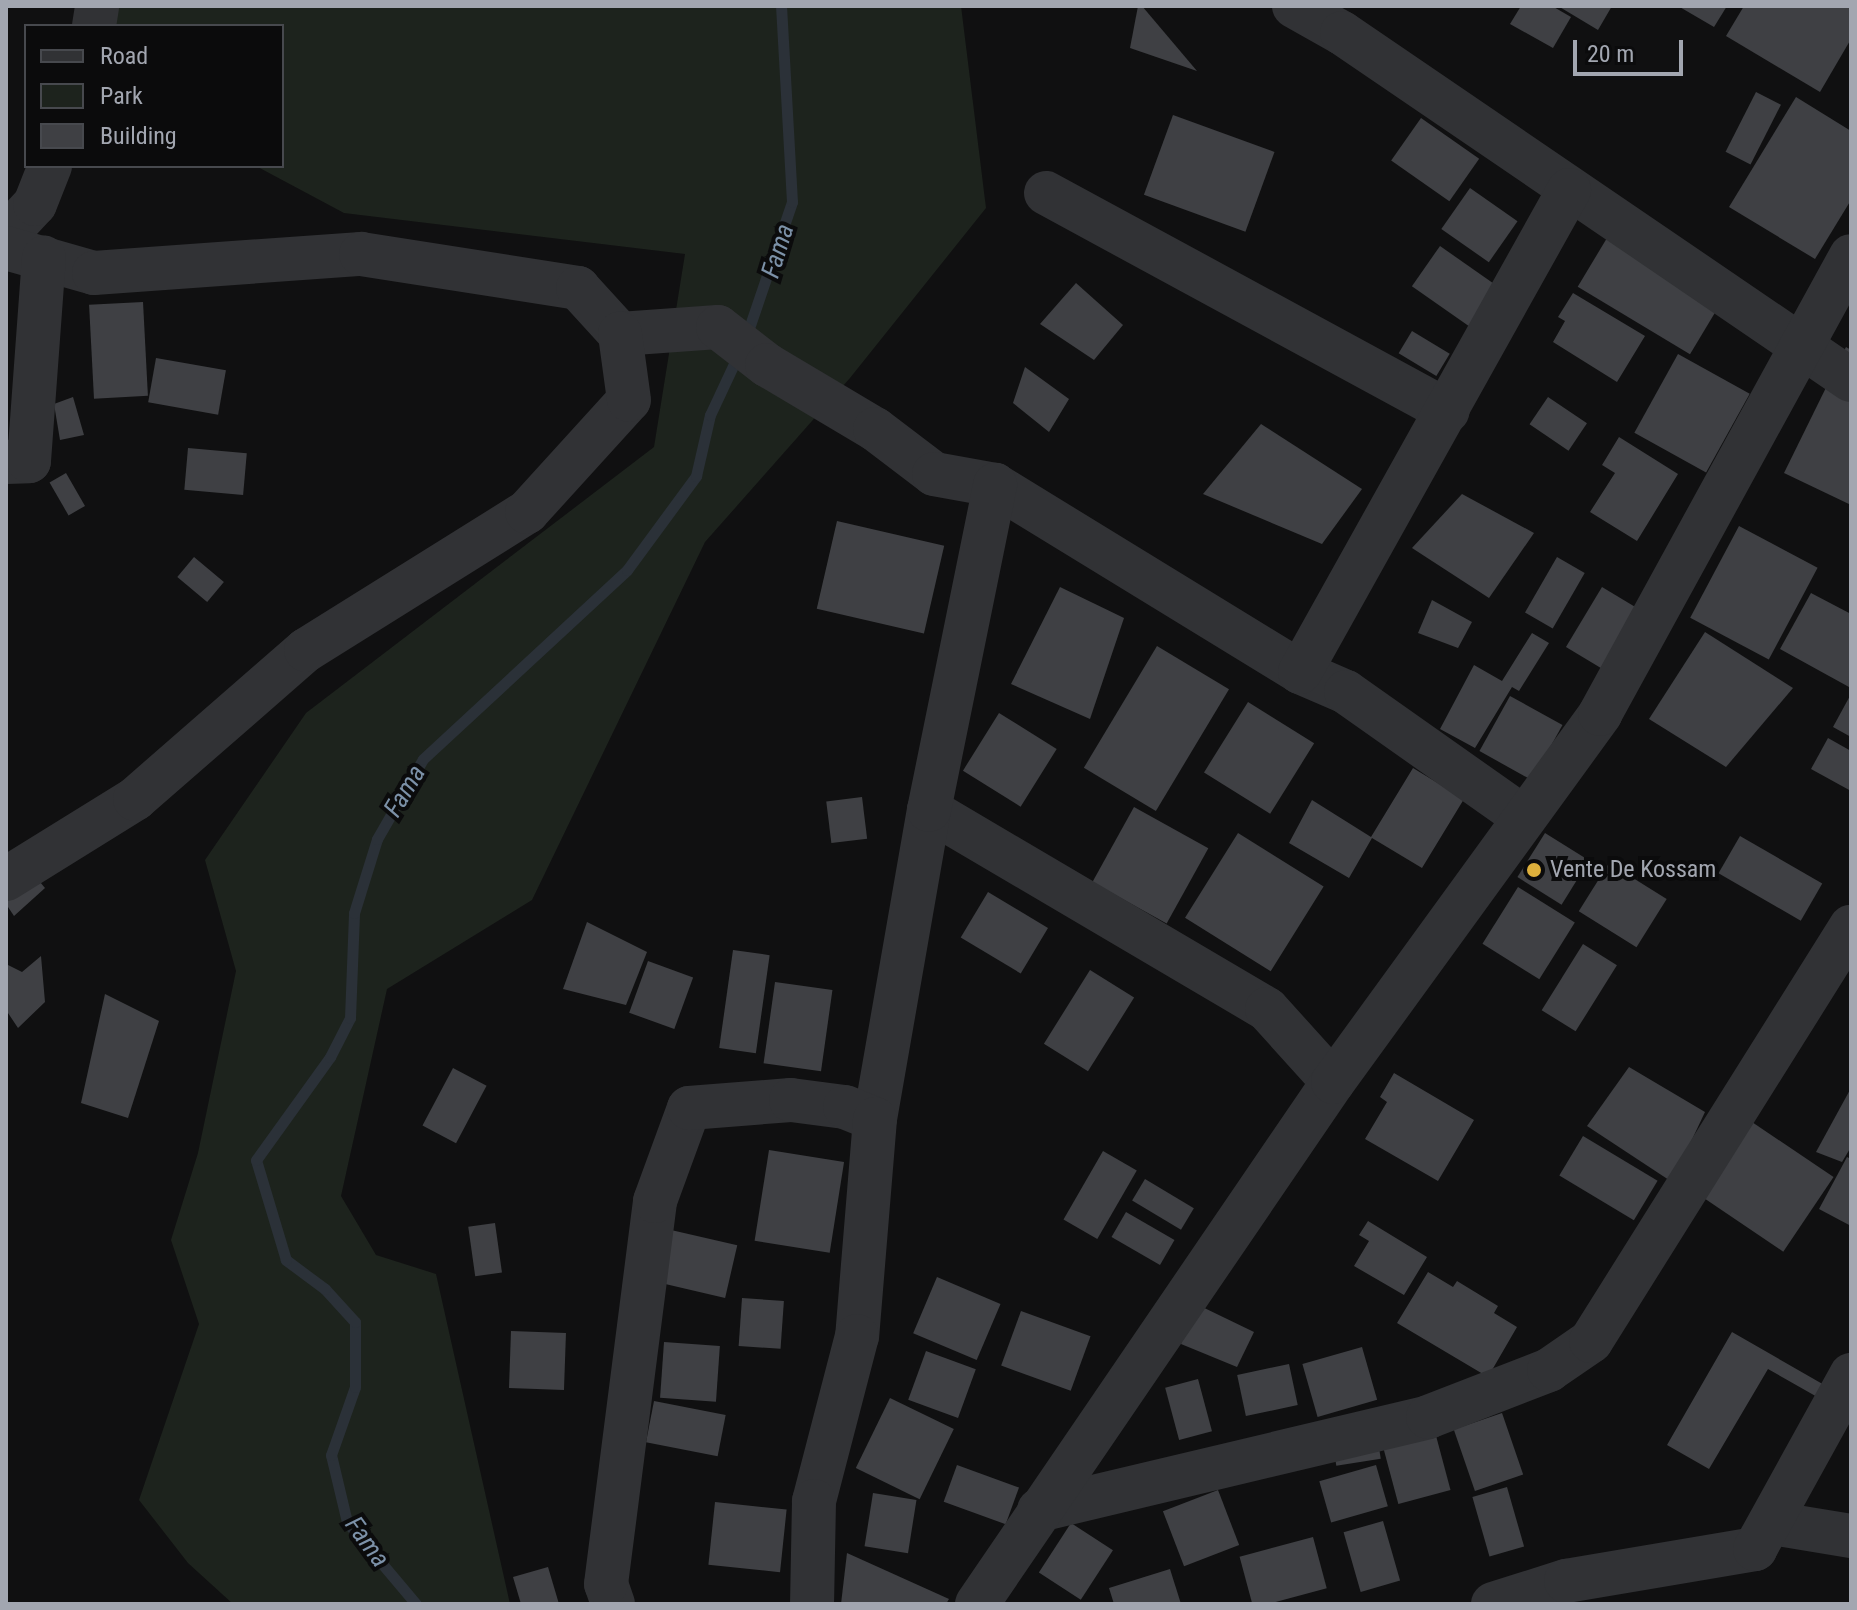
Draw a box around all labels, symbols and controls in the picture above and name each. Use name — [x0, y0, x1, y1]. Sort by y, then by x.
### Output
legend — [24, 24, 284, 168]
scale bar — [1577, 24, 1687, 74]
text: 20 m — [1587, 40, 1634, 68]
text: Road — [100, 42, 148, 70]
text: Park — [100, 82, 143, 110]
text: Building — [100, 122, 177, 150]
water label: Fama — [755, 220, 801, 282]
water label: Fama — [378, 759, 432, 823]
place label: Vente De Kossam — [1550, 856, 1716, 884]
marker: Vente De Kossam — [1525, 861, 1543, 879]
water label: Fama — [338, 1511, 396, 1573]

